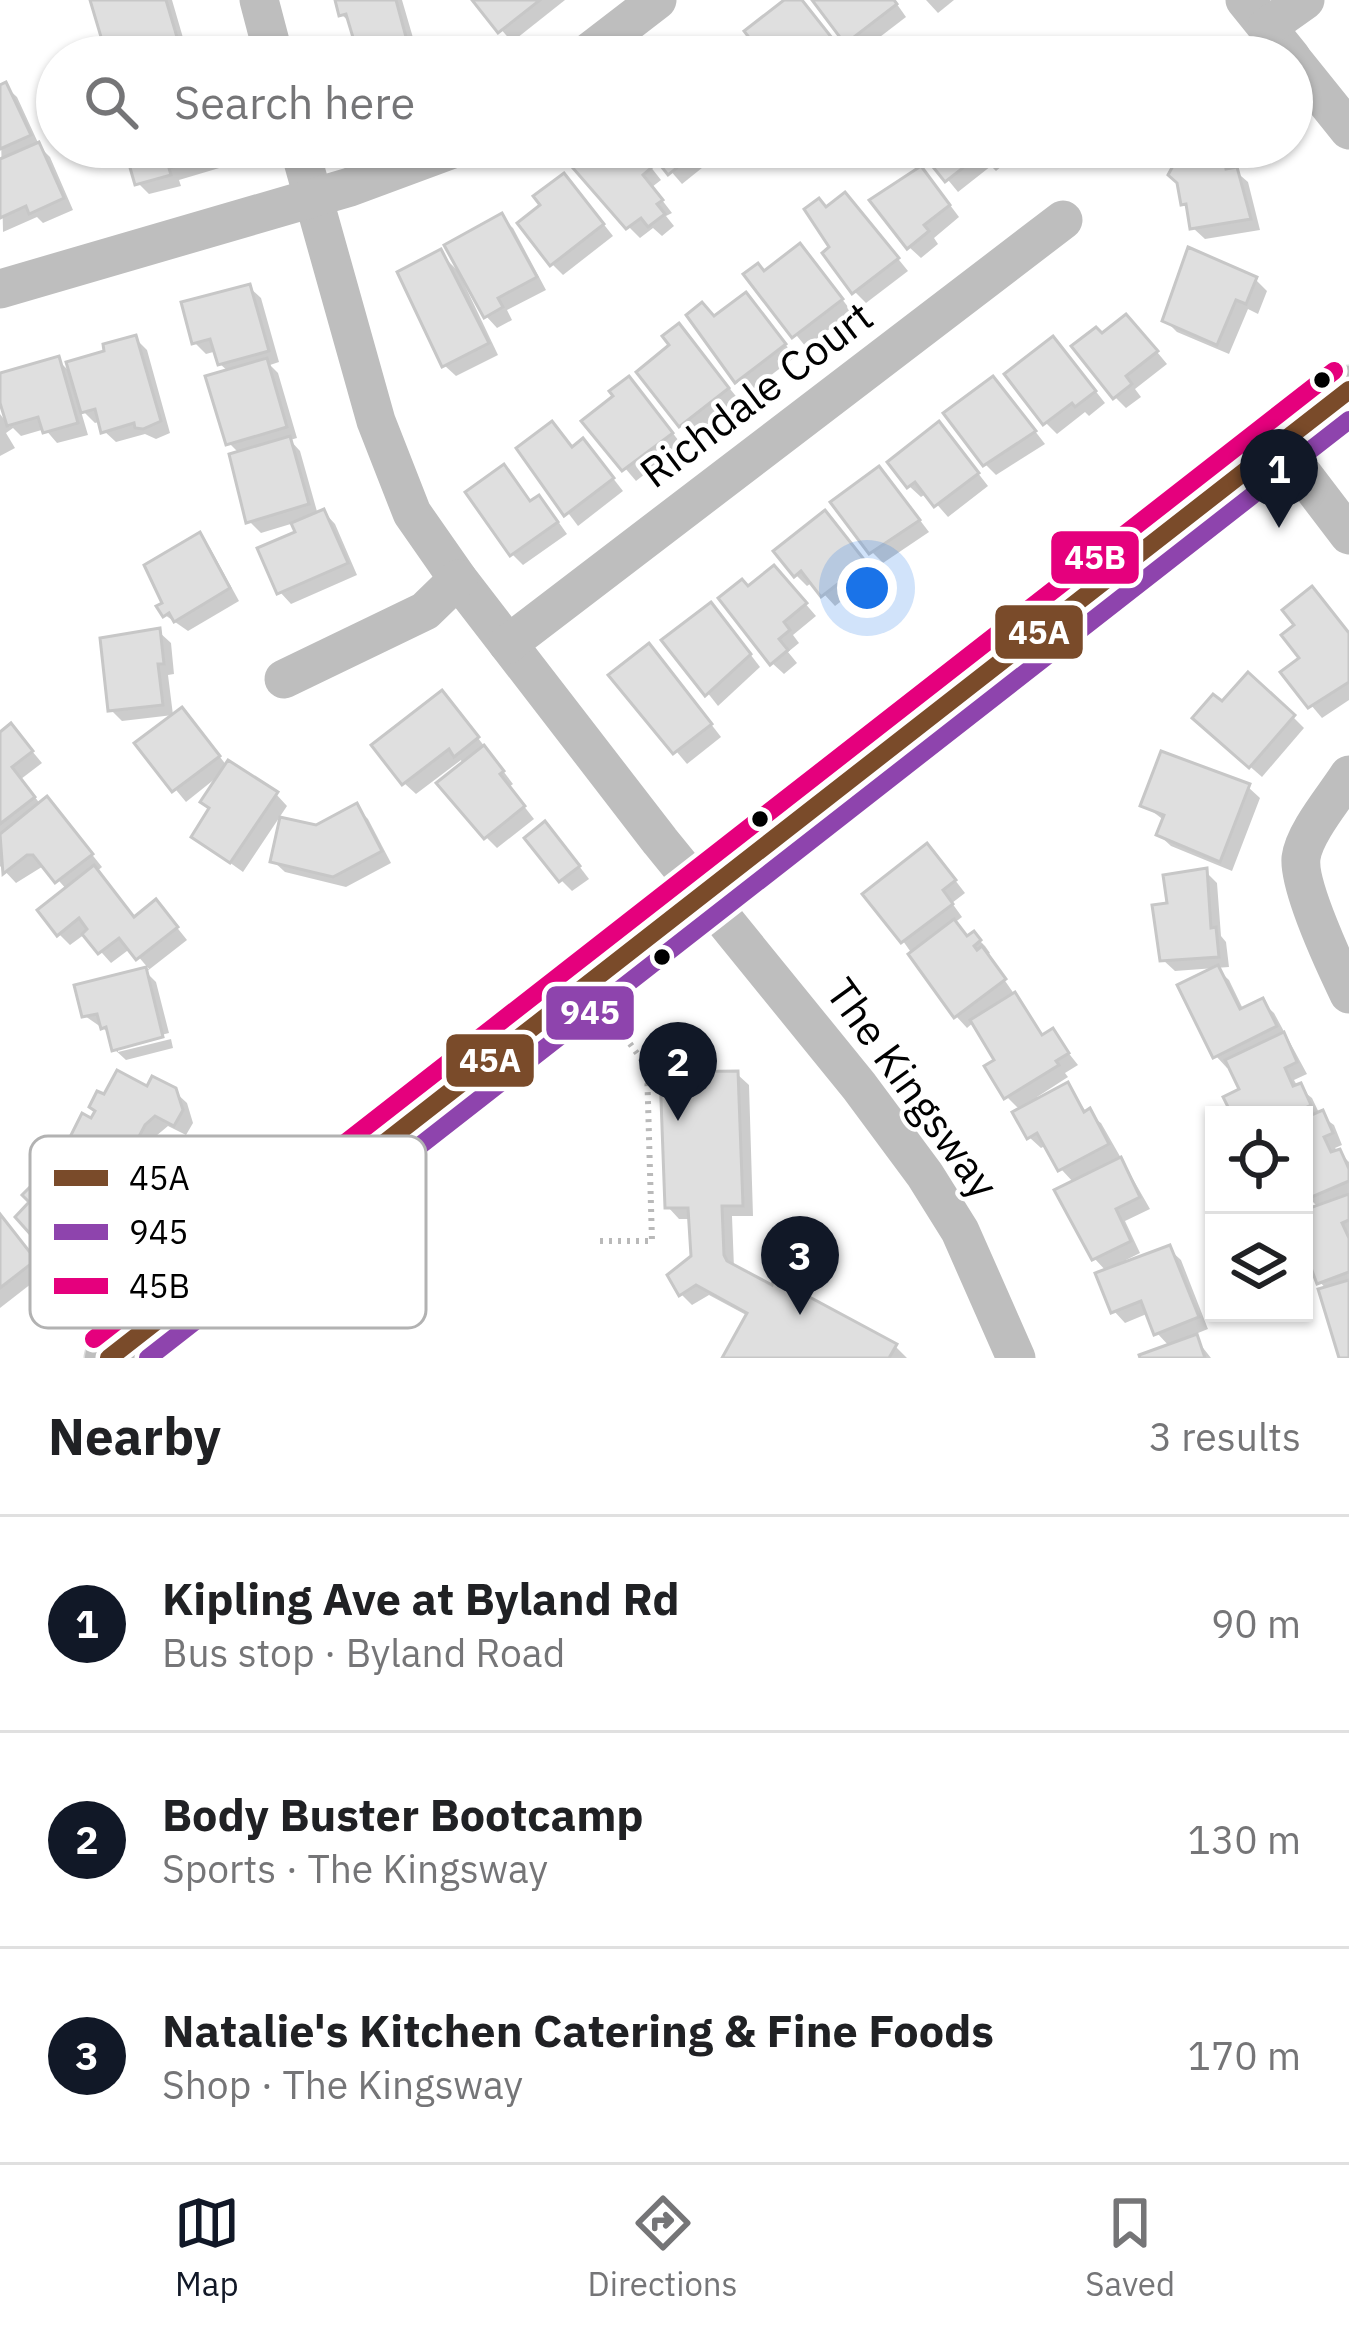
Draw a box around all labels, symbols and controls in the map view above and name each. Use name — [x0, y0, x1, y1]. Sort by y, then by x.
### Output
search box — [36, 36, 1313, 168]
icon: search — [78, 69, 144, 135]
text: Search here — [174, 73, 415, 131]
street label: Richdale Court — [629, 289, 883, 499]
unlabelled marker — [1311, 369, 1333, 391]
pin: 1 — [1240, 429, 1318, 528]
line badge: 45B — [1049, 529, 1141, 586]
text: 45B — [1064, 535, 1126, 578]
your location — [837, 558, 897, 618]
line badge: 45A — [993, 603, 1085, 661]
text: 45A — [1008, 610, 1070, 653]
unlabelled marker — [749, 808, 771, 830]
unlabelled marker — [651, 946, 673, 968]
street label: The Kingsway — [815, 967, 1011, 1209]
line badge: 945 — [544, 984, 636, 1042]
text: 945 — [560, 990, 620, 1033]
pin: 2 — [639, 1022, 717, 1121]
line badge: 45A — [444, 1032, 536, 1089]
text: 45A — [459, 1038, 521, 1081]
map controls — [1205, 1106, 1313, 1322]
button: locate — [1205, 1106, 1313, 1214]
legend — [30, 1136, 426, 1328]
text: 45A — [129, 1156, 190, 1199]
text: 945 — [129, 1210, 188, 1253]
button: layers — [1205, 1214, 1313, 1322]
pin: 3 — [761, 1216, 839, 1315]
text: 45B — [129, 1264, 190, 1307]
text: Nearby — [48, 1403, 221, 1469]
text: 3 results — [1149, 1411, 1301, 1462]
text: Kipling Ave at Byland Rd — [162, 1569, 680, 1627]
text: 1 — [75, 1598, 99, 1649]
text: 90 m — [1211, 1598, 1301, 1649]
text: Bus stop · Byland Road — [162, 1627, 565, 1678]
text: Body Buster Bootcamp — [162, 1785, 644, 1843]
text: 2 — [75, 1814, 99, 1865]
text: 130 m — [1188, 1814, 1301, 1865]
text: Sports · The Kingsway — [162, 1843, 548, 1894]
text: Natalie's Kitchen Catering & Fine Foods — [162, 2001, 994, 2059]
text: 3 — [75, 2030, 99, 2081]
text: 170 m — [1188, 2030, 1301, 2081]
text: Shop · The Kingsway — [162, 2059, 523, 2110]
tab: Map — [174, 2190, 240, 2305]
tab: Directions — [588, 2190, 738, 2305]
tab: Saved — [1085, 2190, 1175, 2305]

